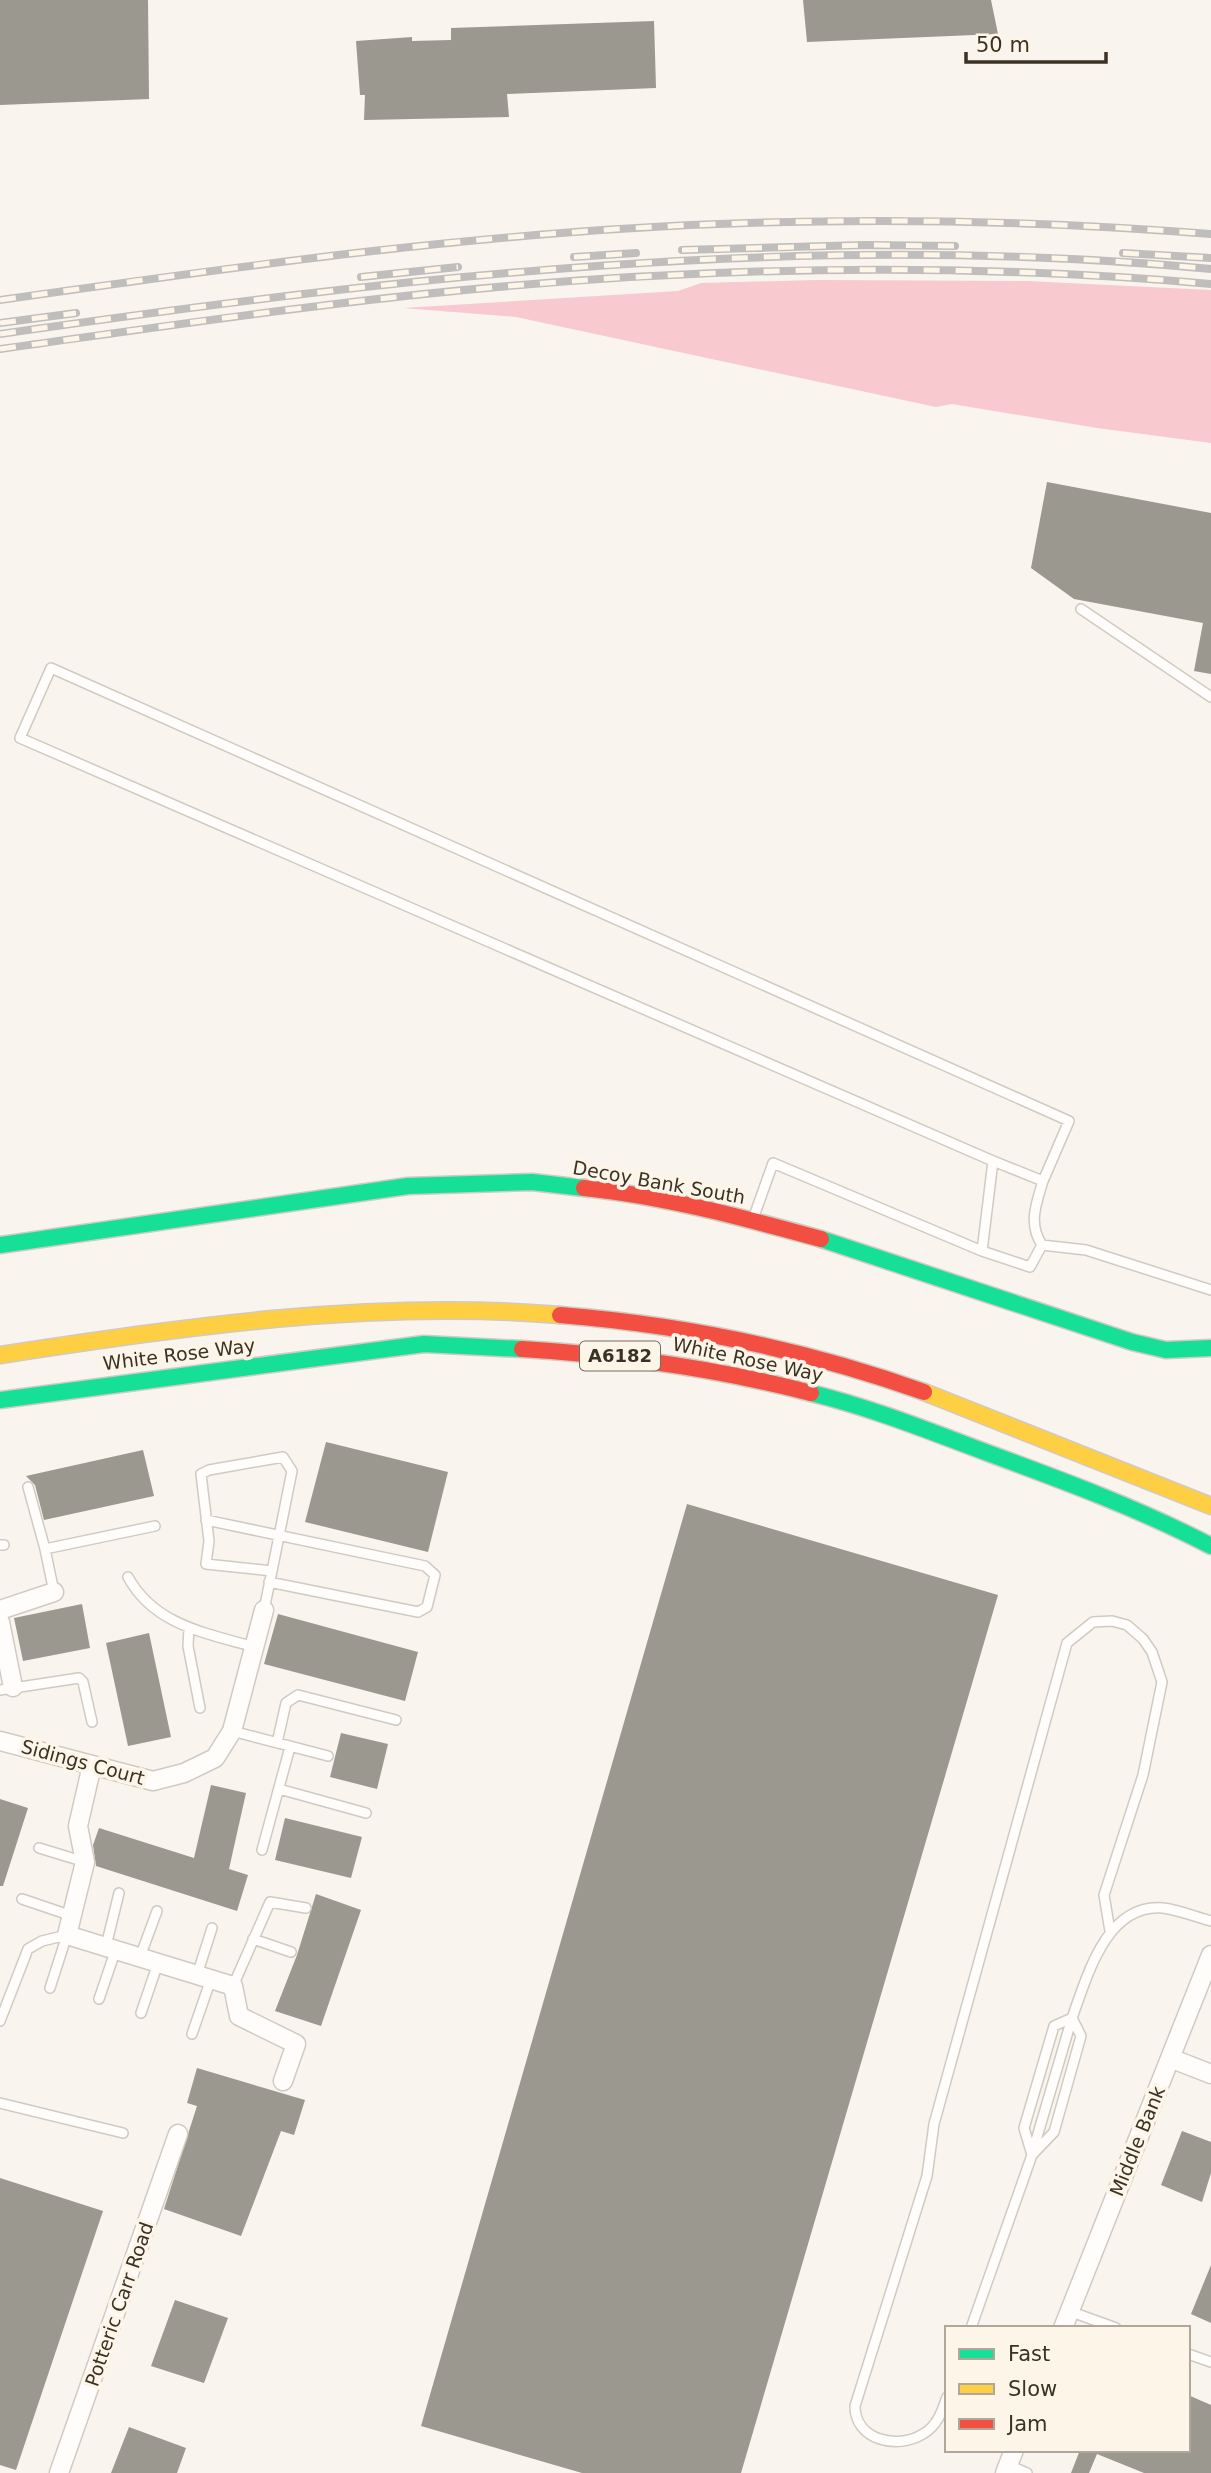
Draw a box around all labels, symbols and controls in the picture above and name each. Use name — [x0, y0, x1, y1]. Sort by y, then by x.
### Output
scale bar — [966, 21, 1106, 65]
text: 50 m — [976, 33, 1030, 57]
street label: Decoy Bank South — [571, 1156, 747, 1208]
street label: White Rose Way — [671, 1332, 825, 1386]
street label: White Rose Way — [102, 1334, 256, 1374]
road number: A6182 — [580, 1342, 660, 1371]
street label: Sidings Court — [19, 1735, 147, 1789]
street label: Middle Bank — [1105, 2083, 1169, 2199]
street label: Potteric Carr Road — [81, 2219, 157, 2389]
legend — [945, 2326, 1190, 2452]
text: Fast — [1008, 2342, 1050, 2366]
text: Slow — [1008, 2377, 1057, 2401]
text: Jam — [1006, 2412, 1048, 2436]

